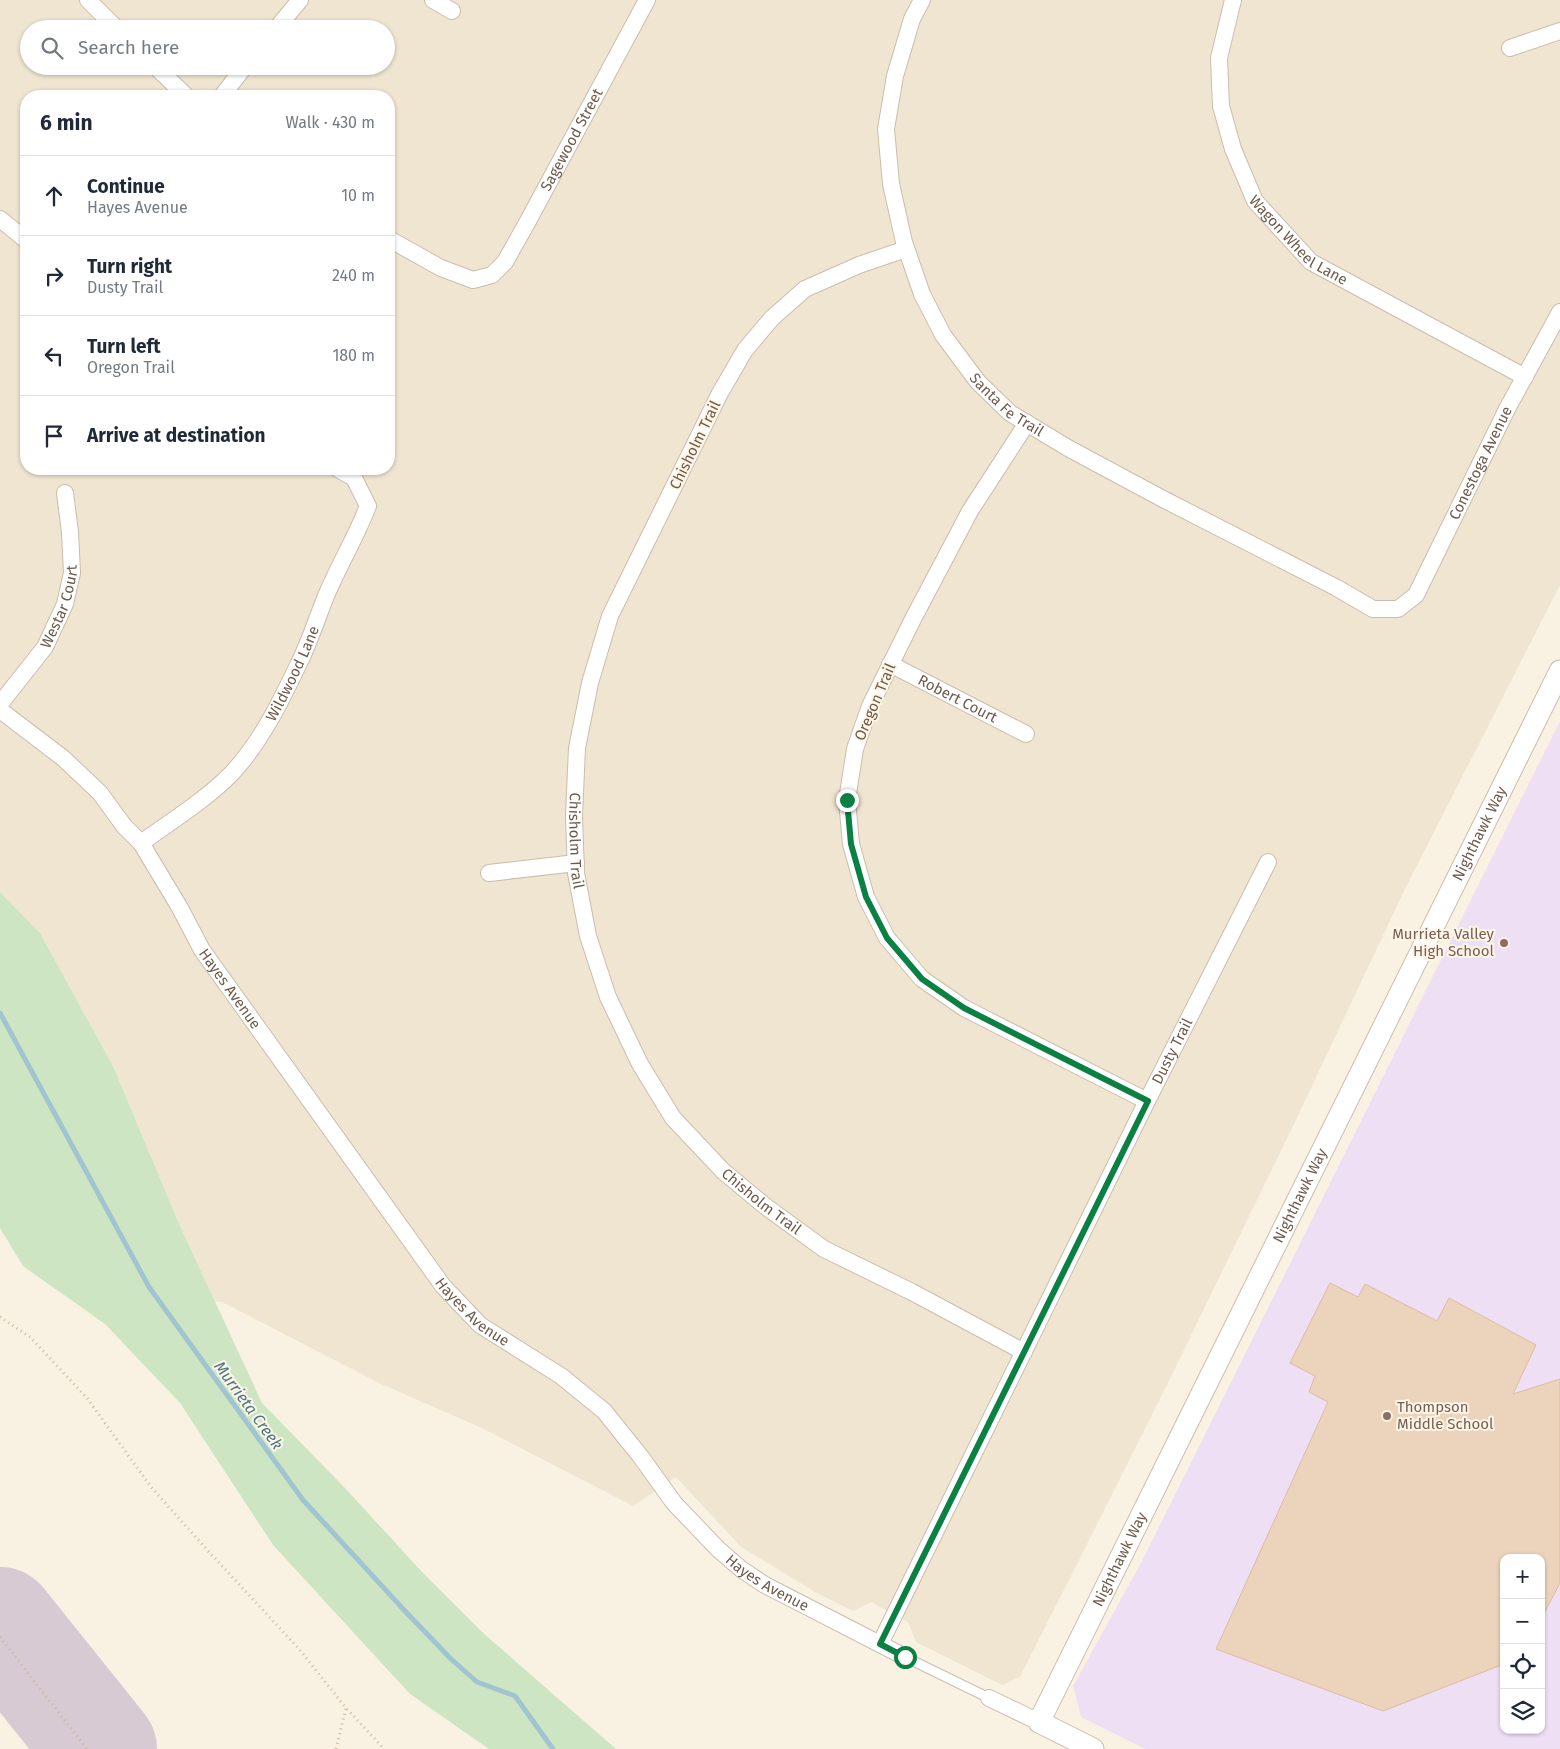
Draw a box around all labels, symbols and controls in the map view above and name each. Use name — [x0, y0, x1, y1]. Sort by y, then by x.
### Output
search box — [20, 20, 395, 75]
icon: search — [38, 34, 66, 62]
text: Search here — [78, 36, 179, 59]
street label: Sagewood Street — [537, 85, 607, 194]
text: 6 min — [40, 110, 93, 136]
text: Walk · 430 m — [285, 113, 375, 132]
text: Continue — [87, 175, 165, 198]
icon: ahead — [40, 182, 68, 210]
text: 10 m — [341, 186, 375, 205]
street label: Wagon Wheel Lane — [1245, 192, 1351, 289]
text: Hayes Avenue — [87, 198, 188, 217]
text: Turn right — [87, 255, 172, 278]
icon: right — [40, 262, 68, 290]
text: 240 m — [332, 266, 375, 285]
text: Dusty Trail — [87, 278, 163, 297]
text: Turn left — [87, 335, 161, 358]
icon: left — [40, 342, 68, 370]
text: 180 m — [332, 346, 375, 365]
text: Oregon Trail — [87, 358, 175, 377]
street label: Santa Fe Trail — [966, 370, 1048, 441]
street label: Chisholm Trail — [666, 397, 724, 492]
street label: Conestoga Avenue — [1445, 403, 1516, 523]
icon: arrive — [40, 422, 68, 450]
text: Arrive at destination — [87, 424, 266, 447]
street label: Westar Court — [37, 564, 81, 651]
street label: Wildwood Lane — [262, 623, 323, 725]
street label: Oregon Trail — [851, 660, 900, 743]
street label: Robert Court — [915, 671, 1001, 727]
street label: Nighthawk Way — [1448, 783, 1511, 884]
route end — [836, 789, 859, 812]
street label: Chisholm Trail — [565, 792, 588, 891]
place label: Murrieta Valley High School — [1392, 925, 1495, 960]
marker: Murrieta Valley High School — [1498, 937, 1510, 949]
street label: Hayes Avenue — [195, 945, 265, 1032]
street label: Dusty Trail — [1148, 1015, 1197, 1087]
street label: Nighthawk Way — [1269, 1145, 1331, 1246]
street label: Chisholm Trail — [718, 1165, 805, 1239]
street label: Hayes Avenue — [431, 1274, 513, 1350]
water label: Murrieta Creek — [210, 1357, 287, 1453]
place label: Thompson Middle School — [1397, 1398, 1494, 1433]
marker: Thompson Middle School — [1381, 1410, 1393, 1422]
street label: Nighthawk Way — [1089, 1509, 1151, 1609]
street label: Hayes Avenue — [722, 1551, 812, 1615]
map controls — [1500, 1554, 1545, 1734]
button: + — [1500, 1554, 1545, 1599]
button: − — [1500, 1599, 1545, 1644]
button: locate — [1500, 1644, 1545, 1689]
route start — [894, 1646, 917, 1669]
button: layers — [1500, 1689, 1545, 1734]

